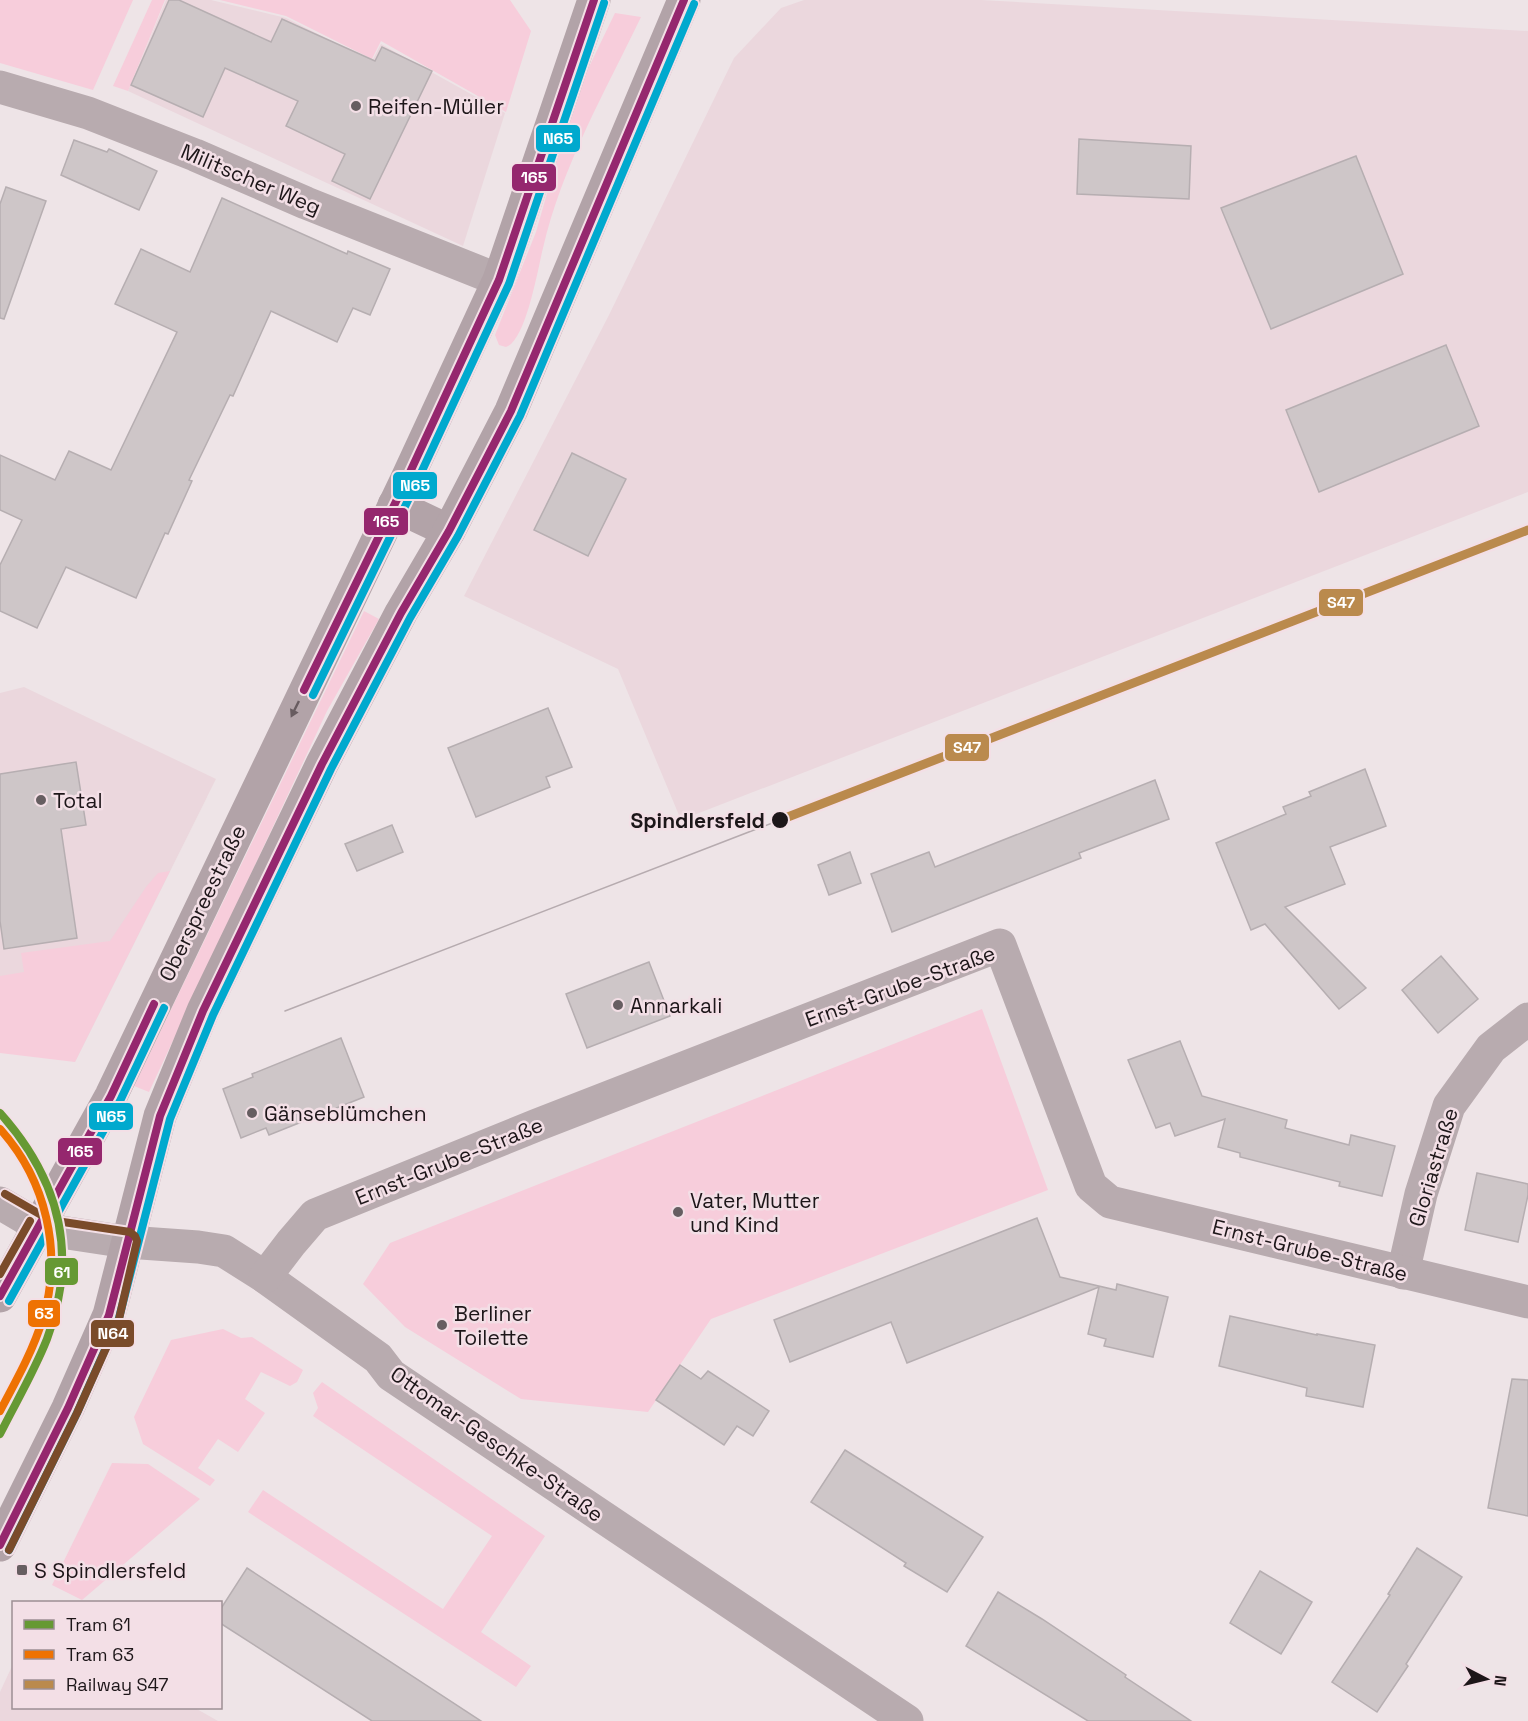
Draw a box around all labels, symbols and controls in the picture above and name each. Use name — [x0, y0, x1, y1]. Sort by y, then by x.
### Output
place label: Reifen-Müller — [368, 93, 504, 120]
marker: Reifen-Müller — [349, 99, 363, 113]
line badge: N65 — [535, 124, 581, 153]
text: N65 — [543, 128, 573, 149]
street label: Militscher Weg — [177, 137, 325, 221]
line badge: 165 — [511, 163, 557, 192]
text: 165 — [521, 167, 548, 188]
line badge: N65 — [392, 471, 438, 500]
text: N65 — [400, 475, 430, 496]
line badge: 165 — [363, 507, 409, 536]
text: 165 — [373, 511, 400, 532]
line badge: S47 — [1318, 588, 1364, 617]
text: S47 — [1327, 592, 1355, 613]
one-way arrow — [291, 701, 300, 718]
line badge: S47 — [944, 733, 990, 762]
text: S47 — [953, 737, 981, 758]
place label: Total — [53, 787, 103, 814]
marker: Total — [34, 793, 48, 807]
place label: Spindlersfeld — [630, 807, 765, 834]
marker: Spindlersfeld — [770, 810, 790, 830]
street label: Oberspreestraße — [153, 820, 251, 986]
street label: Ernst-Grube-Straße — [801, 939, 999, 1033]
place label: Annarkali — [630, 992, 722, 1019]
marker: Annarkali — [611, 998, 625, 1012]
place label: Gänseblümchen — [264, 1100, 427, 1127]
line badge: N65 — [88, 1102, 134, 1131]
street label: Gloriastraße — [1402, 1104, 1464, 1230]
text: N65 — [96, 1106, 126, 1127]
marker: Gänseblümchen — [245, 1106, 259, 1120]
street label: Ernst-Grube-Straße — [351, 1111, 547, 1211]
line badge: 165 — [57, 1137, 103, 1166]
text: 165 — [67, 1141, 94, 1162]
place label: Vater, Mutter und Kind — [690, 1187, 820, 1238]
marker: Vater, Mutter und Kind — [671, 1205, 685, 1219]
street label: Ernst-Grube-Straße — [1210, 1213, 1410, 1287]
line badge: 61 — [44, 1257, 79, 1286]
text: 61 — [53, 1262, 71, 1283]
line badge: 63 — [27, 1299, 61, 1328]
place label: Berliner Toilette — [454, 1300, 532, 1351]
text: 63 — [34, 1303, 54, 1324]
marker: Berliner Toilette — [435, 1318, 449, 1332]
line badge: N64 — [90, 1319, 135, 1348]
text: N64 — [98, 1323, 128, 1344]
street label: Ottomar-Geschke-Straße — [385, 1360, 609, 1528]
place label: S Spindlersfeld — [34, 1557, 186, 1584]
marker: S Spindlersfeld — [15, 1563, 29, 1577]
legend — [12, 1601, 222, 1709]
text: Tram 61 — [66, 1613, 131, 1636]
text: Tram 63 — [66, 1643, 134, 1666]
north arrow — [1456, 1649, 1516, 1709]
text: Railway S47 — [66, 1673, 168, 1696]
text: N — [1489, 1674, 1511, 1687]

